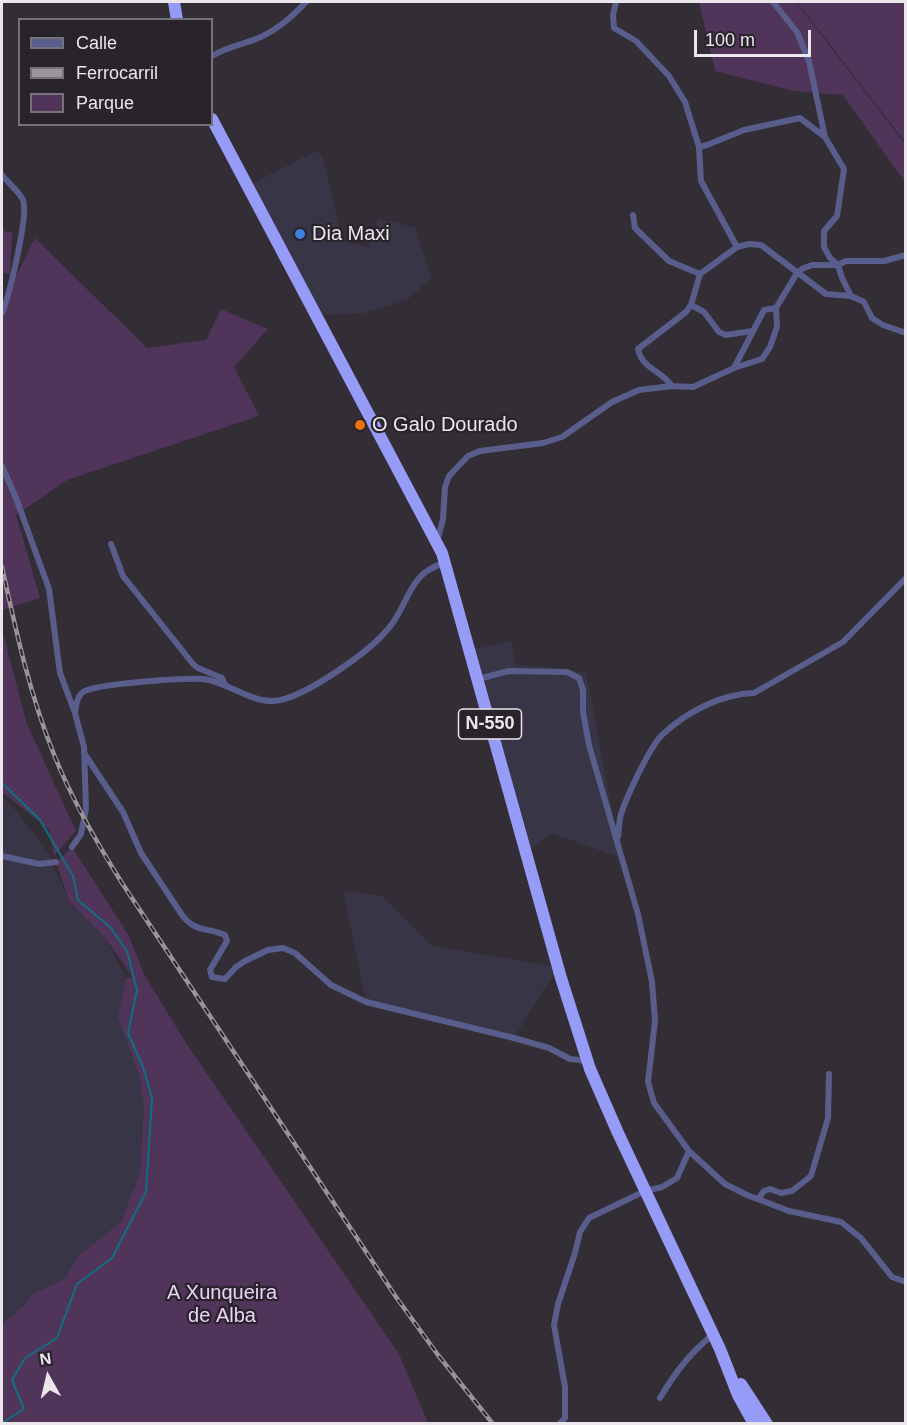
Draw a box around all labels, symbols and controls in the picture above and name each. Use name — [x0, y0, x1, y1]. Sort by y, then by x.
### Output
legend — [18, 18, 213, 126]
scale bar — [697, 18, 814, 56]
text: 100 m — [705, 30, 755, 50]
text: Calle — [76, 33, 117, 53]
text: Ferrocarril — [76, 63, 158, 83]
text: Parque — [76, 93, 134, 113]
place label: Dia Maxi — [312, 222, 390, 246]
marker: Dia Maxi — [293, 227, 307, 241]
place label: O Galo Dourado — [372, 413, 518, 437]
marker: O Galo Dourado — [353, 418, 367, 432]
road number: N-550 — [458, 709, 522, 739]
park label: A Xunqueira de Alba — [167, 1281, 277, 1328]
north arrow — [18, 1347, 78, 1407]
text: N — [39, 1349, 52, 1368]

